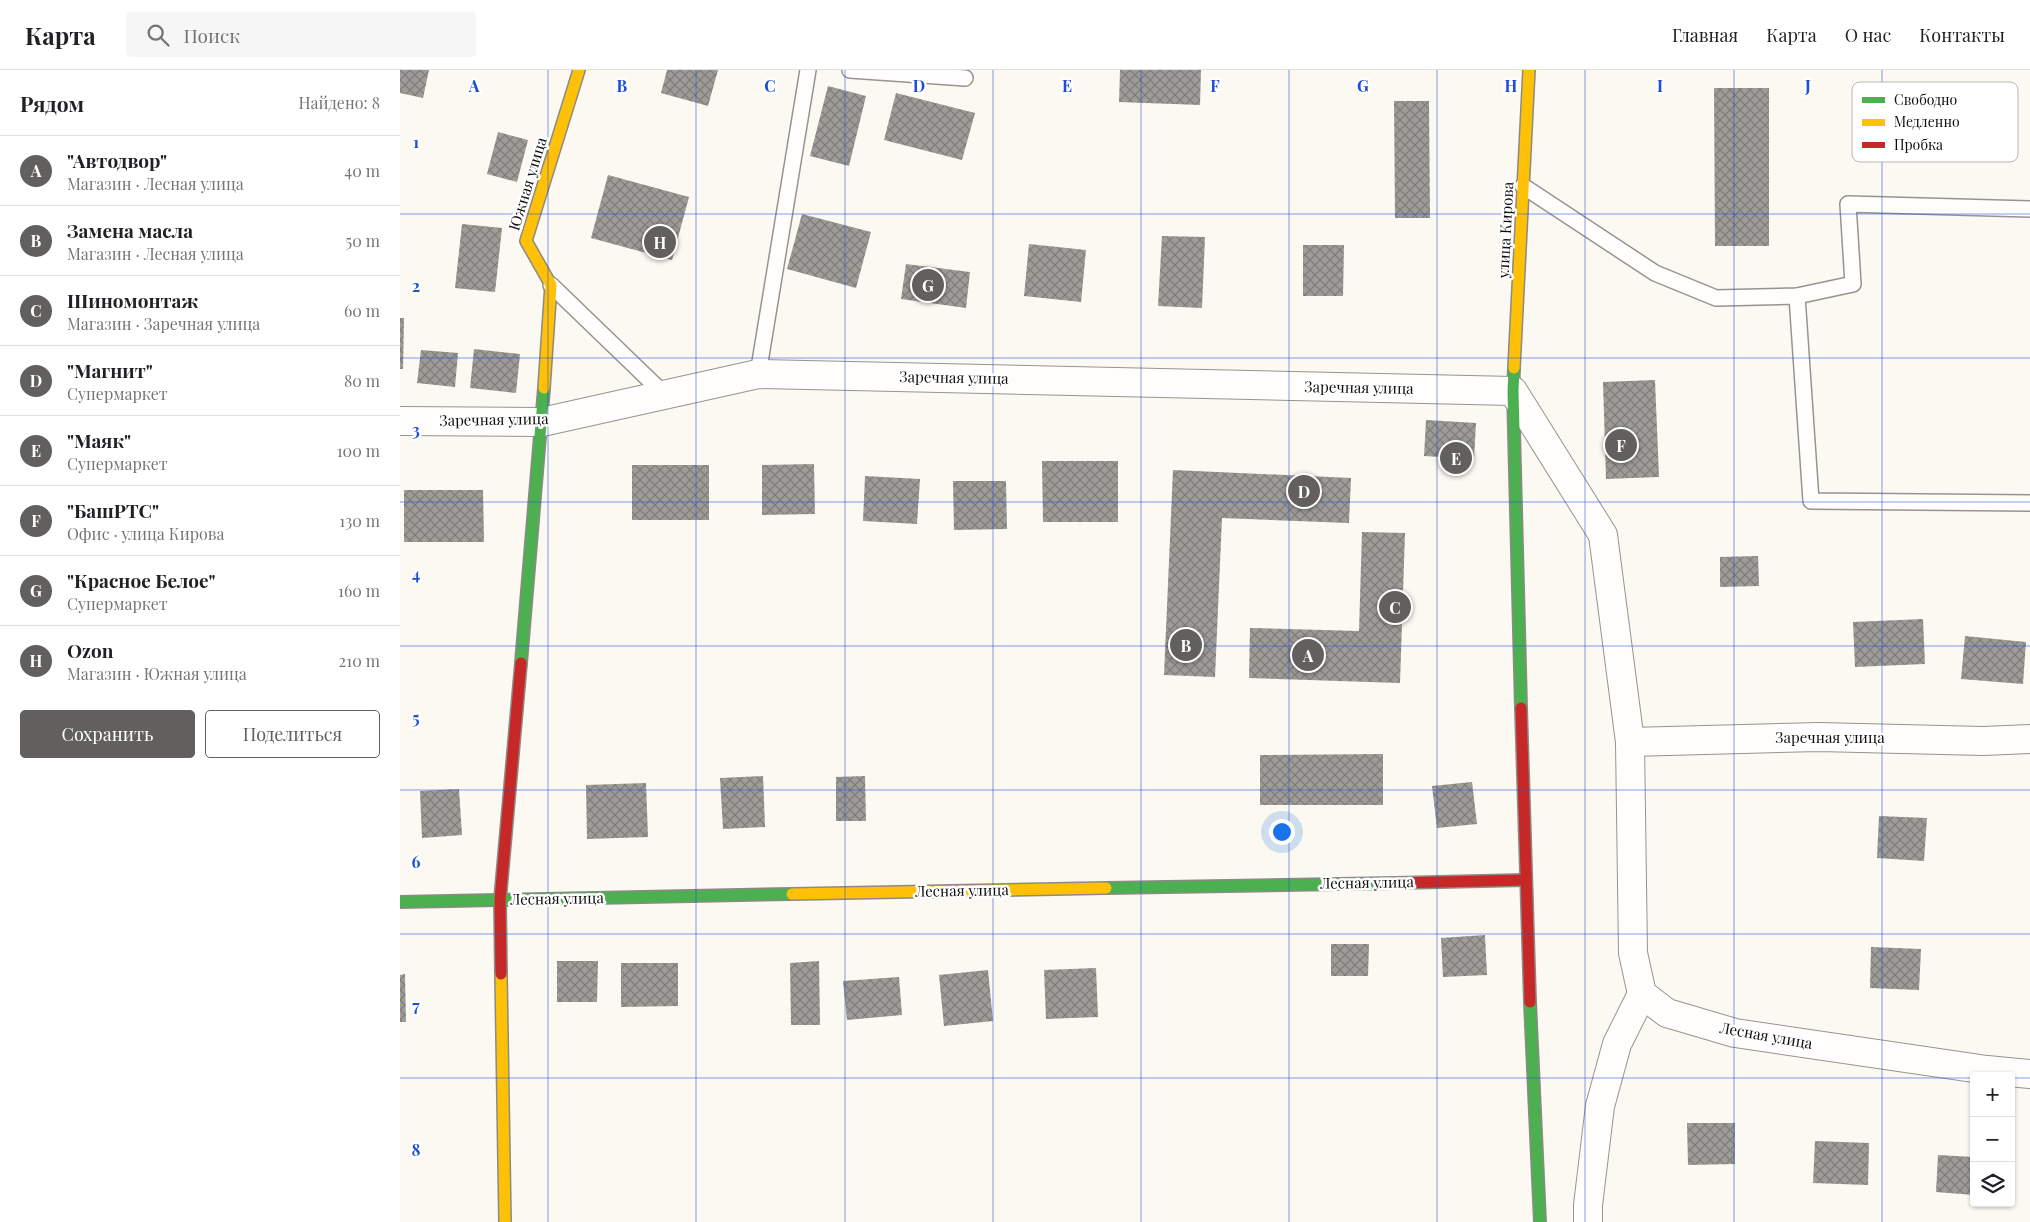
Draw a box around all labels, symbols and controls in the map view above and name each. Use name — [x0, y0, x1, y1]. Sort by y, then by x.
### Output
search box — [126, 12, 476, 57]
text: Карта — [25, 19, 96, 51]
icon: search — [144, 21, 172, 49]
text: Поиск — [184, 22, 240, 48]
text: Главная — [1672, 23, 1738, 47]
text: Карта — [1766, 23, 1817, 47]
text: О нас — [1845, 23, 1891, 47]
text: Контакты — [1919, 23, 2005, 47]
text: A — [468, 75, 480, 96]
text: B — [617, 75, 628, 96]
text: C — [764, 75, 776, 96]
text: D — [913, 75, 925, 96]
text: E — [1062, 75, 1072, 96]
text: F — [1210, 75, 1220, 96]
text: G — [1357, 75, 1369, 96]
text: H — [1505, 75, 1518, 96]
text: I — [1657, 75, 1663, 96]
text: J — [1804, 75, 1811, 96]
legend — [1852, 82, 2018, 162]
text: Рядом — [20, 89, 84, 117]
text: Свободно — [1894, 90, 1958, 109]
text: Найдено: 8 — [298, 92, 380, 113]
text: Медленно — [1894, 112, 1960, 131]
text: 1 — [413, 131, 419, 152]
street label: Южная улица — [503, 134, 551, 233]
text: Пробка — [1894, 135, 1943, 154]
text: "Автодвор" — [67, 147, 167, 173]
text: A — [31, 160, 41, 181]
text: 40 m — [344, 160, 380, 181]
text: Магазин · Лесная улица — [67, 173, 244, 194]
street label: улица Кирова — [1492, 181, 1518, 280]
text: Замена масла — [67, 217, 193, 243]
pin: H — [644, 223, 676, 261]
text: B — [31, 230, 41, 251]
text: 50 m — [346, 230, 380, 251]
text: Магазин · Лесная улица — [67, 243, 244, 264]
pin: G — [912, 266, 944, 304]
text: 2 — [412, 275, 420, 296]
text: Шиномонтаж — [67, 287, 198, 313]
text: C — [30, 300, 42, 321]
text: 60 m — [344, 300, 380, 321]
text: Магазин · Заречная улица — [67, 313, 260, 334]
text: "Магнит" — [67, 357, 153, 383]
street label: Заречная улица — [899, 366, 1009, 388]
text: D — [30, 370, 42, 391]
text: 80 m — [344, 370, 380, 391]
street label: Заречная улица — [1304, 376, 1414, 398]
text: Супермаркет — [67, 383, 168, 404]
street label: Заречная улица — [439, 408, 549, 430]
text: 3 — [412, 419, 420, 440]
pin: F — [1605, 426, 1637, 464]
text: "Маяк" — [67, 427, 131, 453]
pin: E — [1440, 439, 1472, 477]
text: E — [31, 440, 41, 461]
text: 100 m — [337, 440, 380, 461]
text: Супермаркет — [67, 453, 168, 474]
pin: D — [1288, 472, 1320, 510]
text: "БашРТС" — [67, 497, 159, 523]
text: F — [31, 510, 41, 531]
text: 130 m — [339, 510, 380, 531]
text: Офис · улица Кирова — [67, 523, 224, 544]
text: 4 — [412, 563, 420, 584]
text: "Красное Белое" — [67, 567, 215, 593]
text: G — [30, 580, 42, 601]
text: 160 m — [338, 580, 380, 601]
pin: C — [1379, 588, 1411, 626]
text: Супермаркет — [67, 593, 168, 614]
pin: B — [1170, 626, 1202, 664]
pin: A — [1292, 636, 1324, 674]
text: Ozon — [67, 637, 113, 663]
text: H — [30, 650, 42, 671]
text: 210 m — [339, 650, 380, 671]
text: Магазин · Южная улица — [67, 663, 247, 684]
text: 5 — [412, 707, 420, 728]
button: Сохранить — [20, 710, 195, 758]
button: Поделиться — [205, 710, 380, 758]
street label: Заречная улица — [1775, 727, 1885, 747]
your location — [1269, 819, 1295, 845]
text: 6 — [412, 851, 421, 872]
street label: Лесная улица — [1319, 871, 1415, 893]
street label: Лесная улица — [914, 879, 1010, 901]
street label: Лесная улица — [509, 887, 605, 909]
text: 7 — [412, 995, 420, 1016]
street label: Лесная улица — [1717, 1017, 1815, 1053]
map controls — [1970, 1072, 2015, 1207]
button: + — [1970, 1072, 2015, 1117]
button: − — [1970, 1117, 2015, 1162]
text: 8 — [412, 1139, 421, 1160]
button: layers — [1970, 1162, 2015, 1207]

